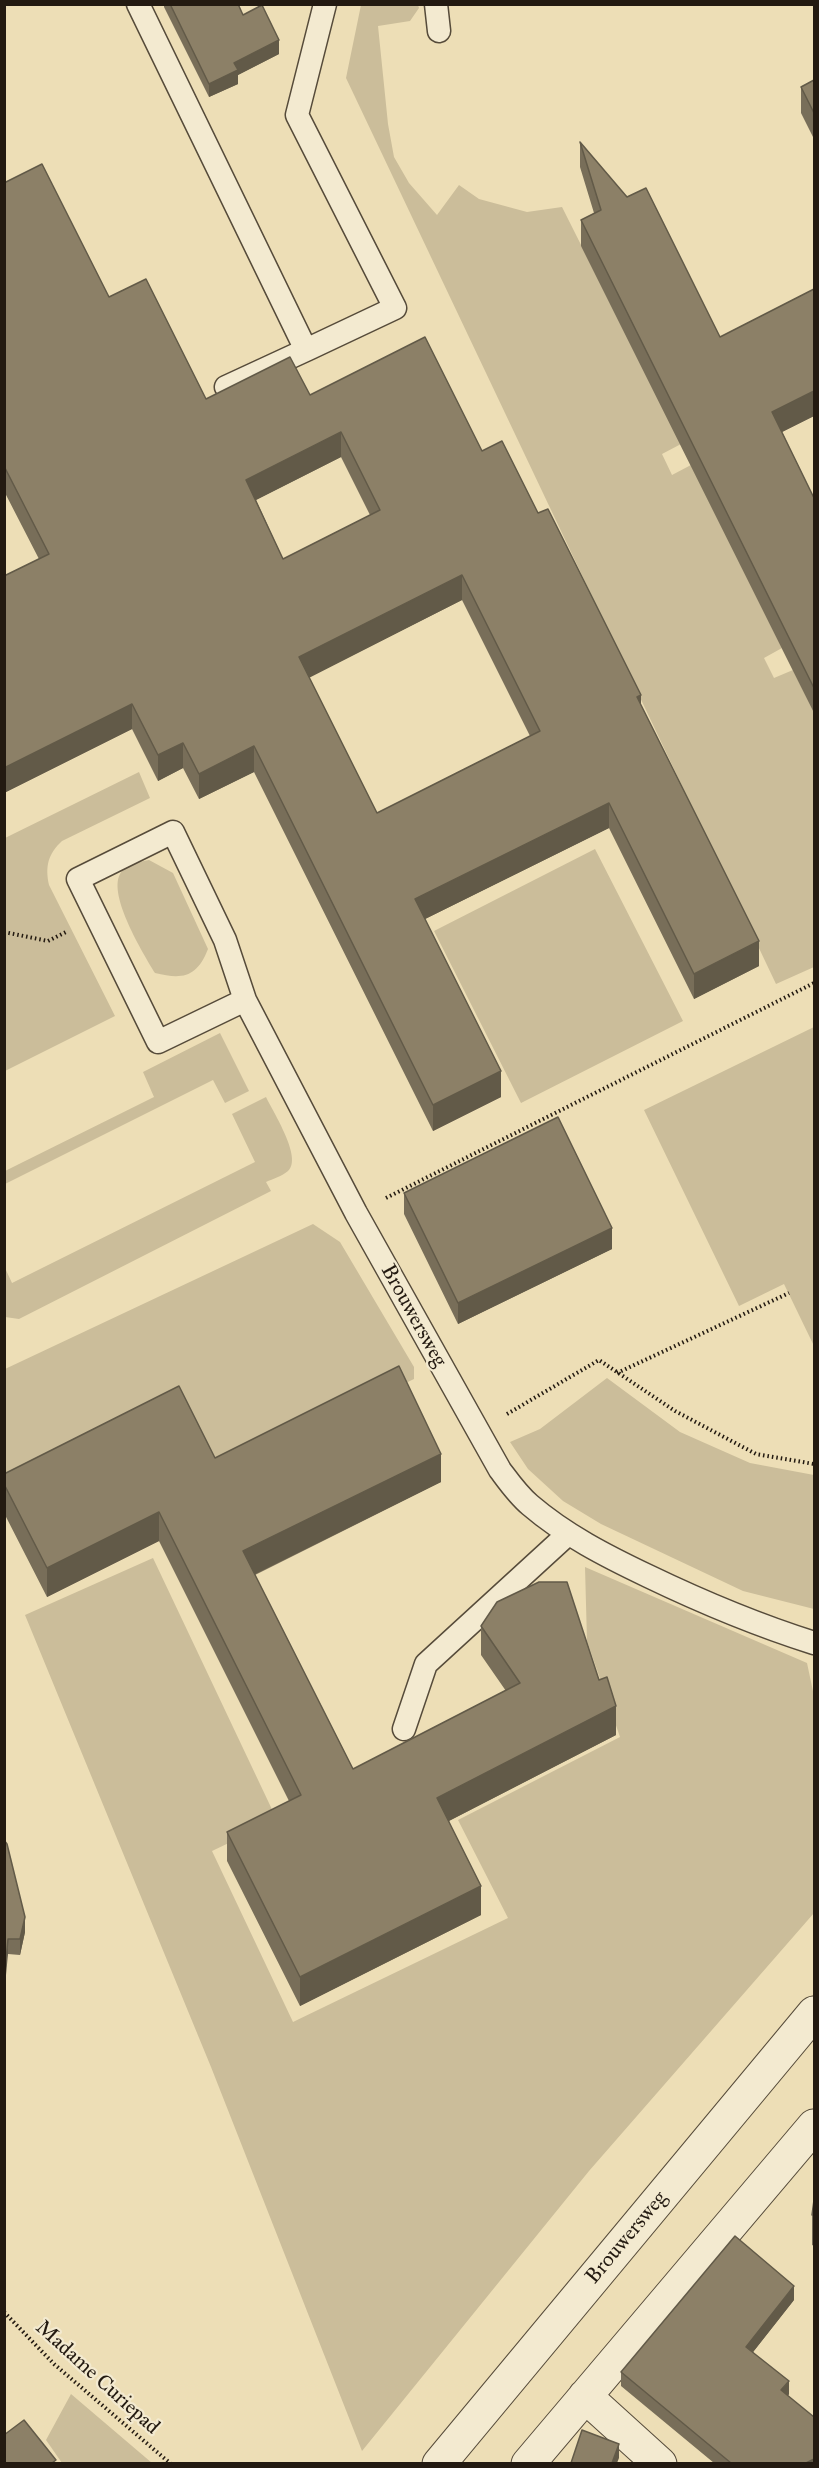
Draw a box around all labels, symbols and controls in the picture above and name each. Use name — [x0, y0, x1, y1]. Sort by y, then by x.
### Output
street label: Brouwersweg — [374, 1260, 452, 1372]
street label: Brouwersweg — [581, 2186, 673, 2290]
street label: Madame Curiepad — [30, 2316, 164, 2440]

